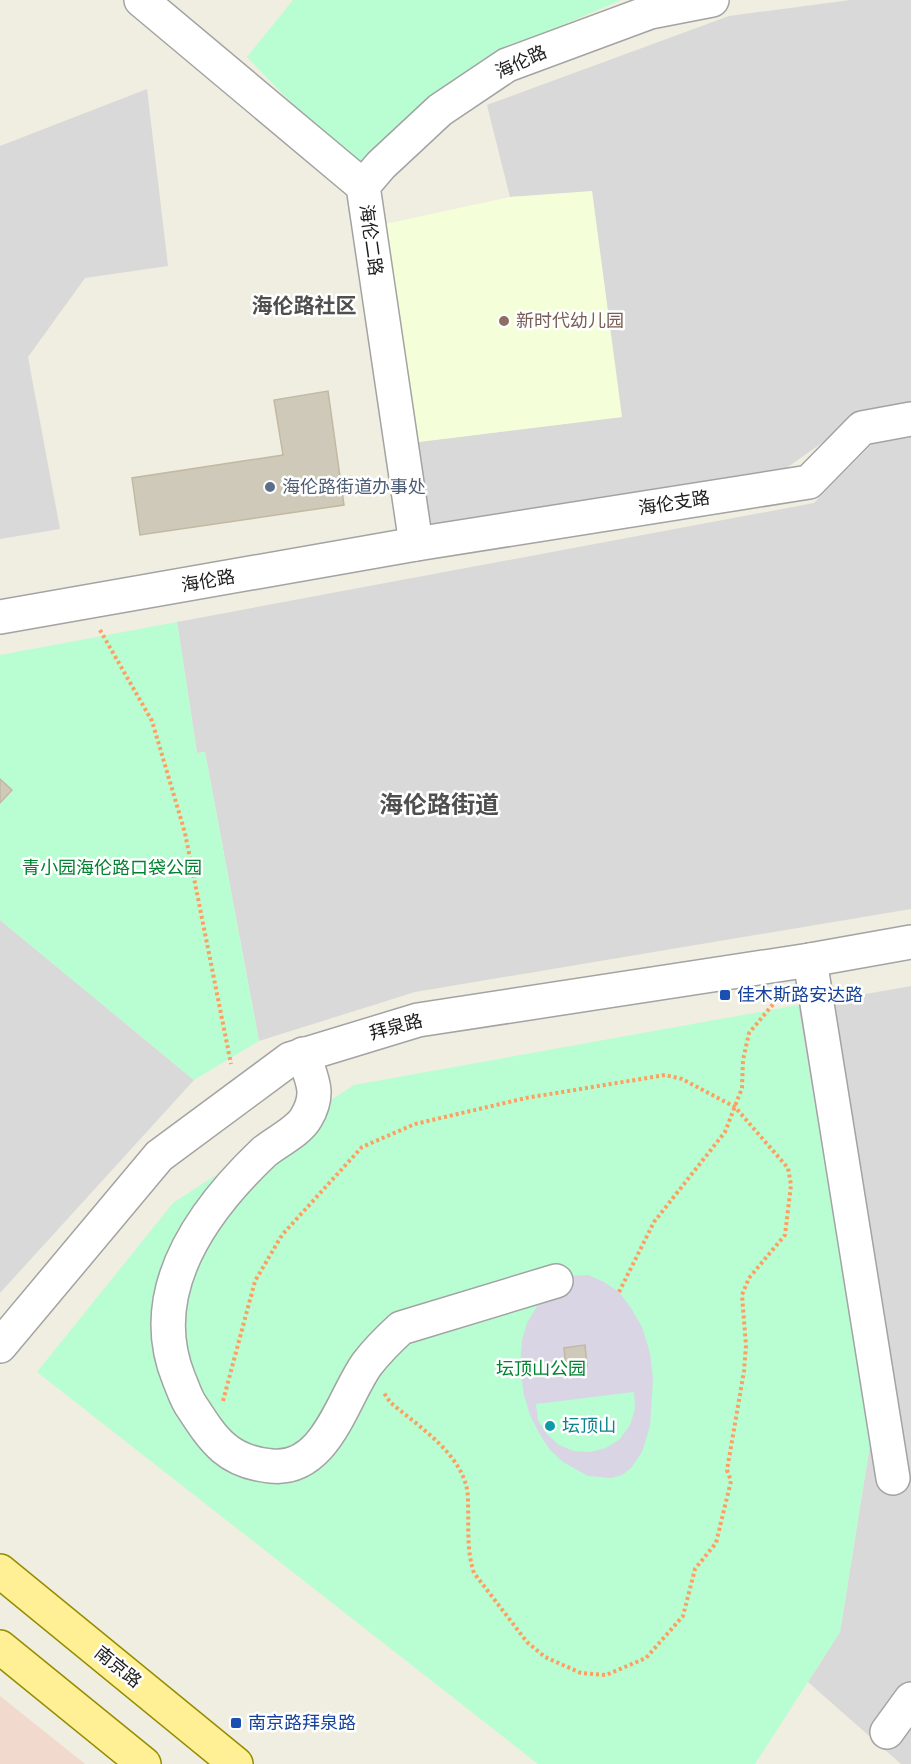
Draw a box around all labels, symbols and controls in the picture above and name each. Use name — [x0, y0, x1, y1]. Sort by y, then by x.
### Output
street label: 海伦路 — [492, 41, 550, 83]
street label: 海伦二路 — [355, 203, 387, 277]
district label: 海伦路社区 — [252, 293, 357, 318]
place label: 新时代幼儿园 — [516, 310, 624, 332]
marker: 新时代幼儿园 — [497, 314, 511, 328]
place label: 海伦路街道办事处 — [282, 476, 426, 498]
marker: 海伦路街道办事处 — [263, 480, 277, 494]
street label: 海伦支路 — [637, 487, 711, 519]
street label: 海伦路 — [180, 565, 236, 597]
district label: 海伦路街道 — [379, 790, 499, 819]
park label: 青小园海伦路口袋公园 — [22, 857, 202, 879]
place label: 佳木斯路安达路 — [737, 984, 863, 1006]
marker: 佳木斯路安达路 — [718, 988, 732, 1002]
street label: 拜泉路 — [367, 1009, 425, 1045]
park label: 坛顶山公园 — [496, 1358, 586, 1380]
place label: 坛顶山 — [562, 1415, 616, 1437]
marker: 坛顶山 — [543, 1419, 557, 1433]
street label: 南京路 — [90, 1641, 146, 1693]
place label: 南京路拜泉路 — [248, 1712, 356, 1734]
marker: 南京路拜泉路 — [229, 1716, 243, 1730]

